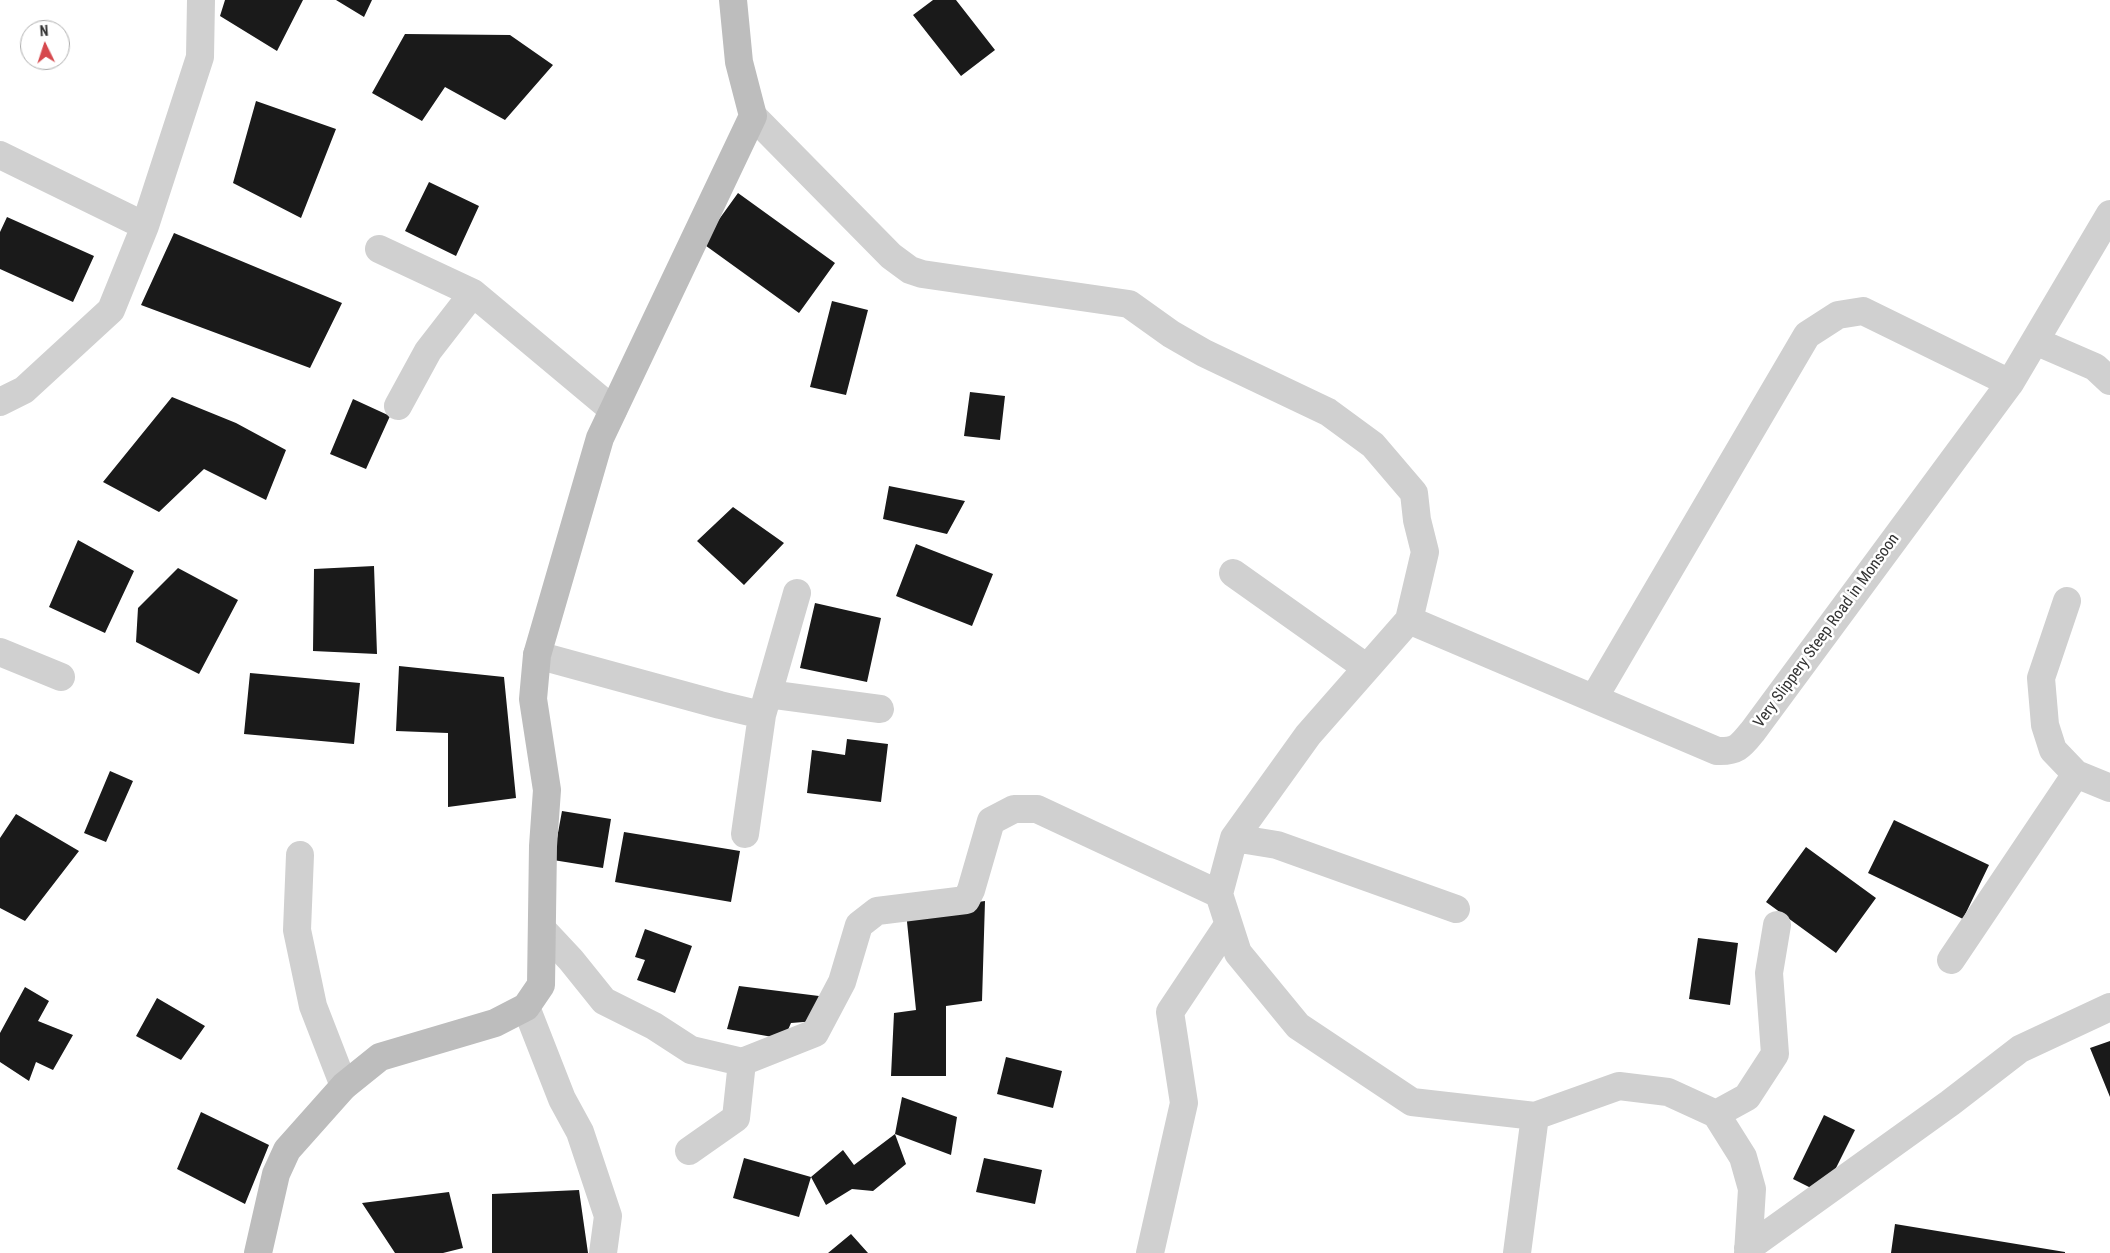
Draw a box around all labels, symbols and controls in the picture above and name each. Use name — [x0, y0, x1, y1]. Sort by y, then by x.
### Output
north arrow — [20, 20, 70, 70]
text: N — [39, 23, 49, 39]
street label: Very Slippery Steep Road in Monsoon — [1750, 530, 1904, 732]

